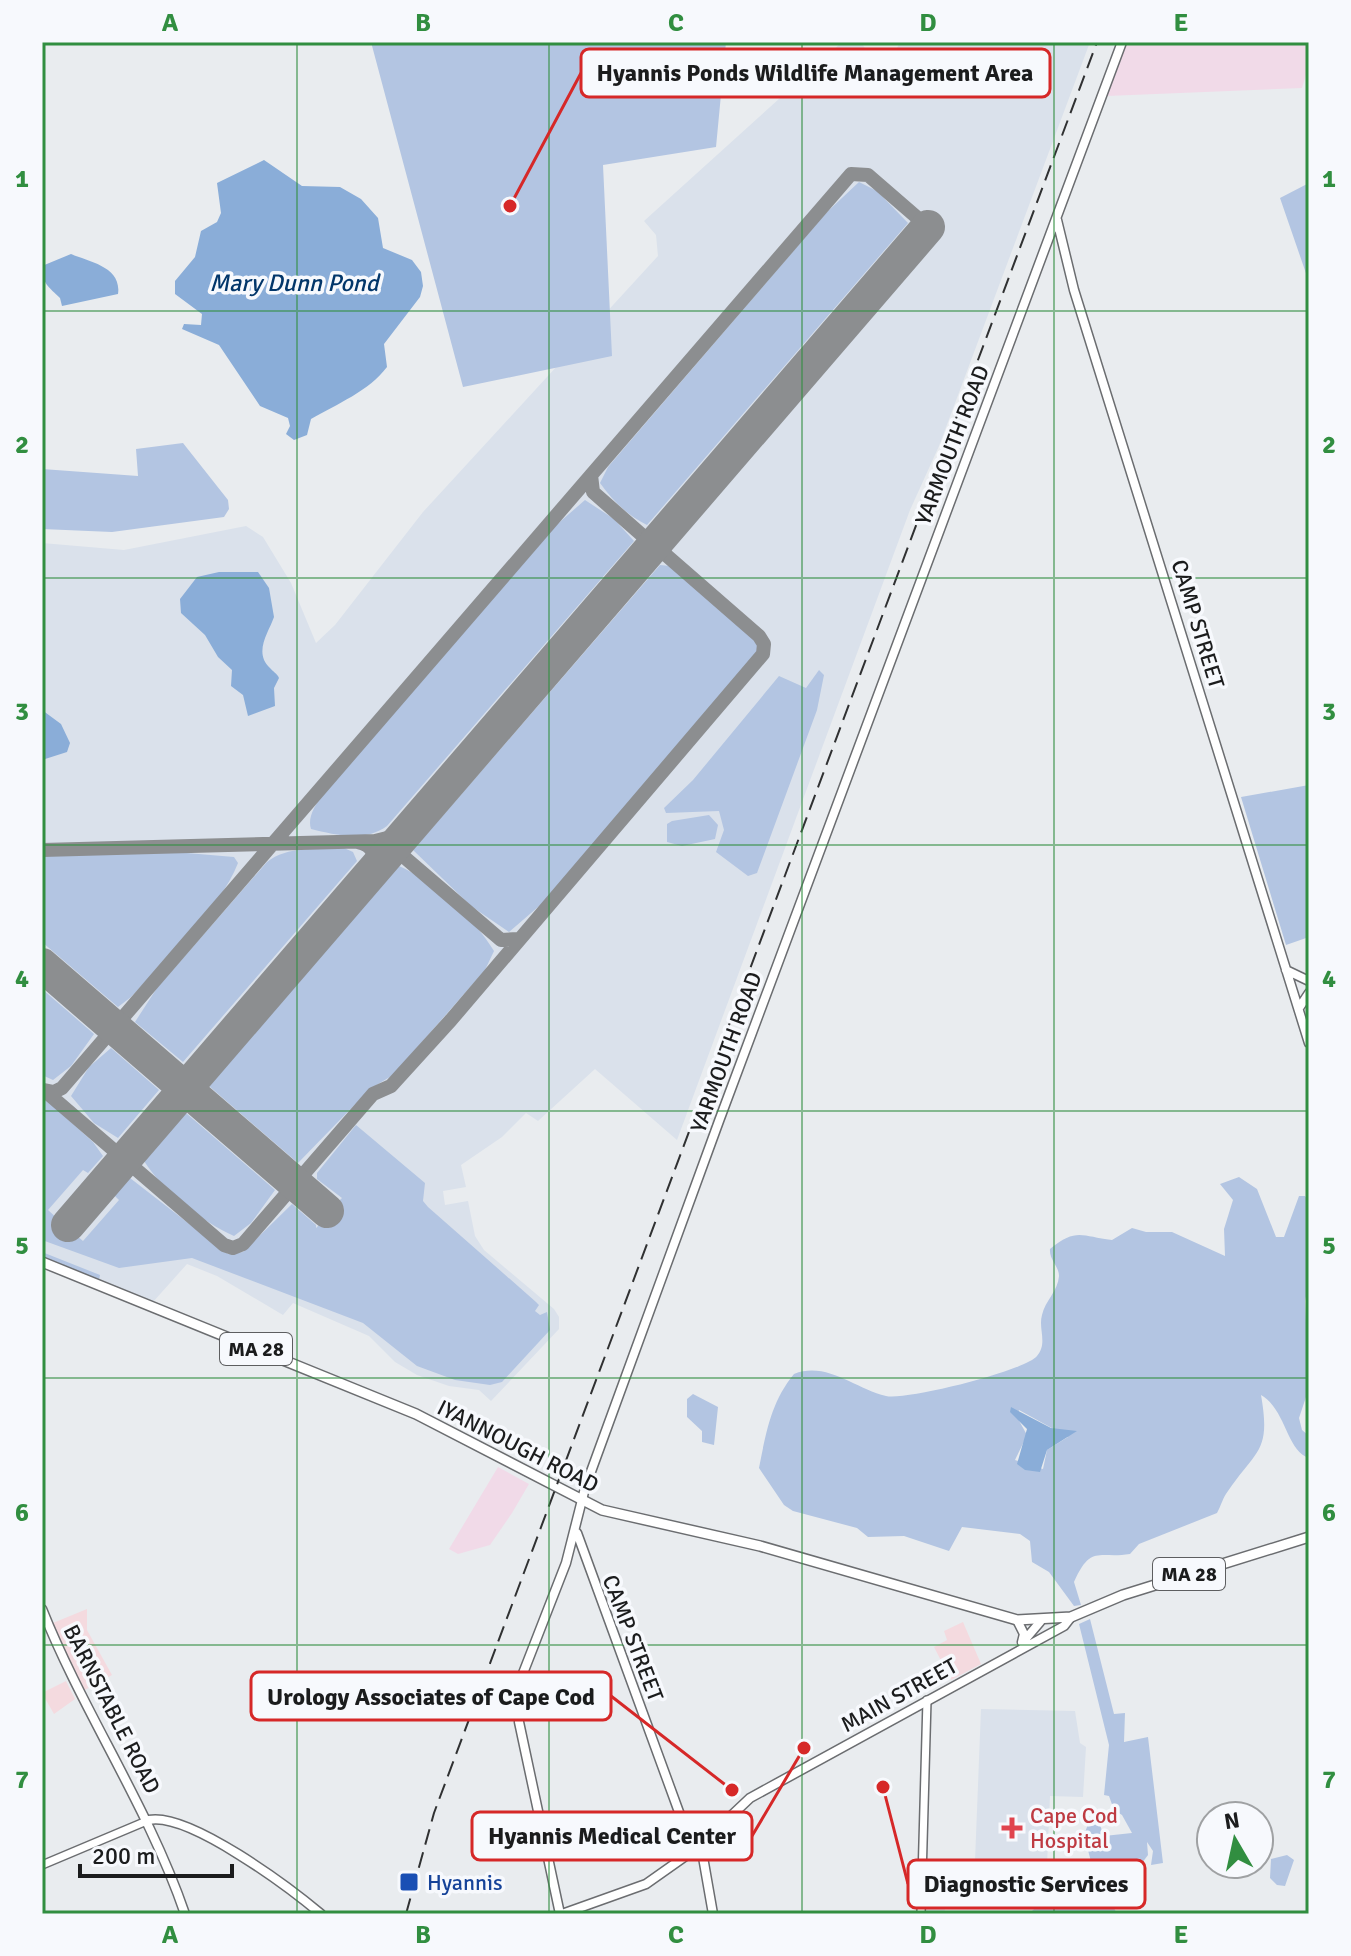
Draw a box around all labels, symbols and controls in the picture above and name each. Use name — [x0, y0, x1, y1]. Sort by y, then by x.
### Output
text: A — [162, 7, 179, 39]
text: B — [415, 7, 431, 39]
text: C — [668, 7, 684, 39]
text: D — [919, 7, 937, 39]
text: E — [1174, 7, 1188, 39]
callout: Hyannis Ponds Wildlife Management Area — [581, 49, 1050, 97]
text: Hyannis Ponds Wildlife Management Area — [597, 58, 1033, 88]
text: 1 — [15, 163, 29, 195]
text: 1 — [1322, 163, 1336, 195]
water label: Mary Dunn Pond — [210, 268, 382, 298]
street label: YARMOUTH ROAD — [909, 361, 995, 529]
text: 2 — [15, 429, 29, 461]
text: 2 — [1322, 429, 1336, 461]
street label: CAMP STREET — [1166, 556, 1230, 692]
text: 3 — [15, 696, 29, 728]
text: 3 — [1322, 696, 1336, 728]
text: 4 — [15, 963, 29, 995]
text: 4 — [1322, 963, 1336, 995]
street label: YARMOUTH ROAD — [684, 968, 768, 1136]
text: 5 — [15, 1230, 29, 1262]
text: 5 — [1322, 1230, 1336, 1262]
road number: MA 28 — [220, 1333, 292, 1365]
street label: IYANNOUGH ROAD — [433, 1394, 603, 1498]
text: 6 — [15, 1497, 29, 1529]
text: 6 — [1322, 1497, 1336, 1529]
road number: MA 28 — [1153, 1558, 1225, 1590]
street label: CAMP STREET — [597, 1571, 670, 1705]
street label: BARNSTABLE ROAD — [58, 1620, 166, 1798]
street label: MAIN STREET — [836, 1652, 962, 1738]
callout: Urology Associates of Cape Cod — [251, 1672, 611, 1720]
text: Urology Associates of Cape Cod — [267, 1682, 595, 1712]
text: 7 — [15, 1764, 29, 1796]
text: 7 — [1322, 1764, 1336, 1796]
north arrow — [1195, 1800, 1275, 1880]
place label: Cape Cod Hospital — [1030, 1802, 1118, 1854]
text: N — [1222, 1806, 1242, 1835]
callout: Hyannis Medical Center — [472, 1812, 752, 1860]
marker: Cape Cod Hospital — [1001, 1817, 1023, 1839]
text: Hyannis Medical Center — [488, 1821, 736, 1851]
scale bar — [80, 1828, 232, 1878]
text: 200 m — [92, 1841, 155, 1871]
callout: Diagnostic Services — [908, 1860, 1145, 1908]
place label: Hyannis — [427, 1869, 503, 1896]
text: Diagnostic Services — [924, 1869, 1129, 1899]
marker: Hyannis — [398, 1871, 420, 1893]
text: A — [162, 1919, 179, 1951]
text: B — [415, 1919, 431, 1951]
text: C — [668, 1919, 684, 1951]
text: D — [919, 1919, 937, 1951]
text: E — [1174, 1919, 1188, 1951]

